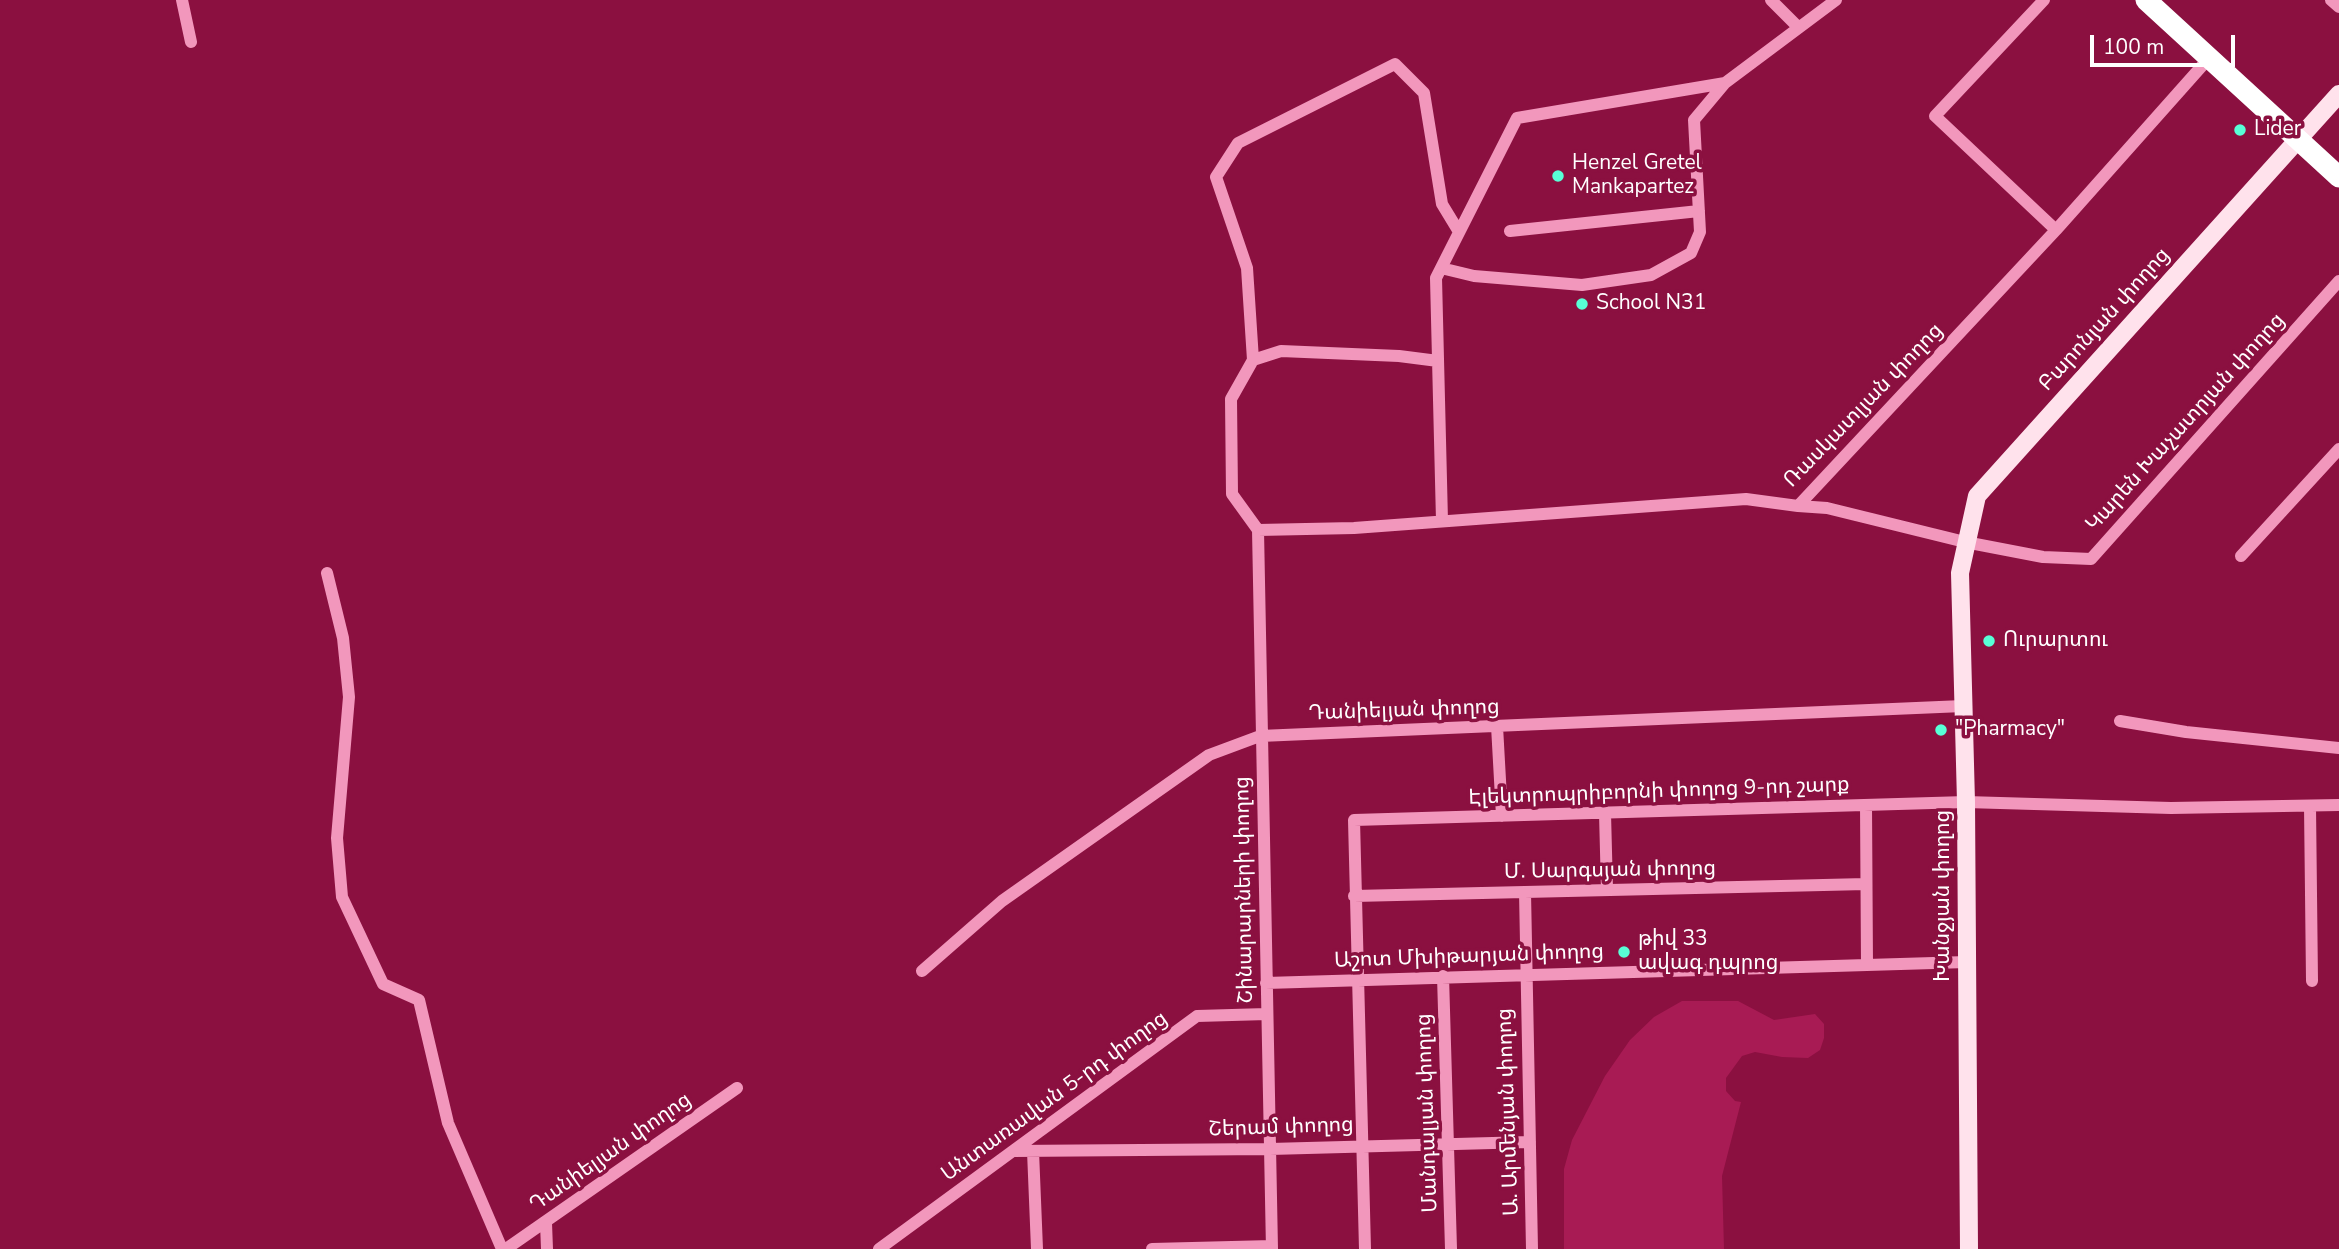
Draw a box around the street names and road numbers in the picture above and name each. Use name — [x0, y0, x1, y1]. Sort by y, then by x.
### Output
street label: Բարոնյան փողոց — [2034, 243, 2176, 397]
street label: Կարեն Խաչատրյան փողոց — [2081, 309, 2291, 537]
street label: Ռասկատլյան փողոց — [1779, 319, 1949, 493]
street label: Դանիելյան փողոց — [1308, 695, 1500, 727]
street label: Էլեկտրոպրիբորնի փողոց 9-րդ շարք — [1468, 773, 1850, 811]
street label: Շինարարների փողոց — [1230, 776, 1260, 1004]
street label: Խանջյան փողոց — [1931, 810, 1957, 982]
street label: Մ. Սարգսյան փողոց — [1504, 857, 1716, 885]
street label: Աշոտ Մխիթարյան փողոց — [1334, 940, 1604, 974]
street label: Անտառավան 5-րդ փողոց — [937, 1007, 1173, 1187]
street label: Ա. Արմենյան փողոց — [1493, 1008, 1525, 1216]
street label: Մանդալյան փողոց — [1412, 1013, 1444, 1213]
street label: Դանիելյան փողոց — [525, 1088, 697, 1218]
street label: Շերամ փողոց — [1208, 1113, 1354, 1143]

